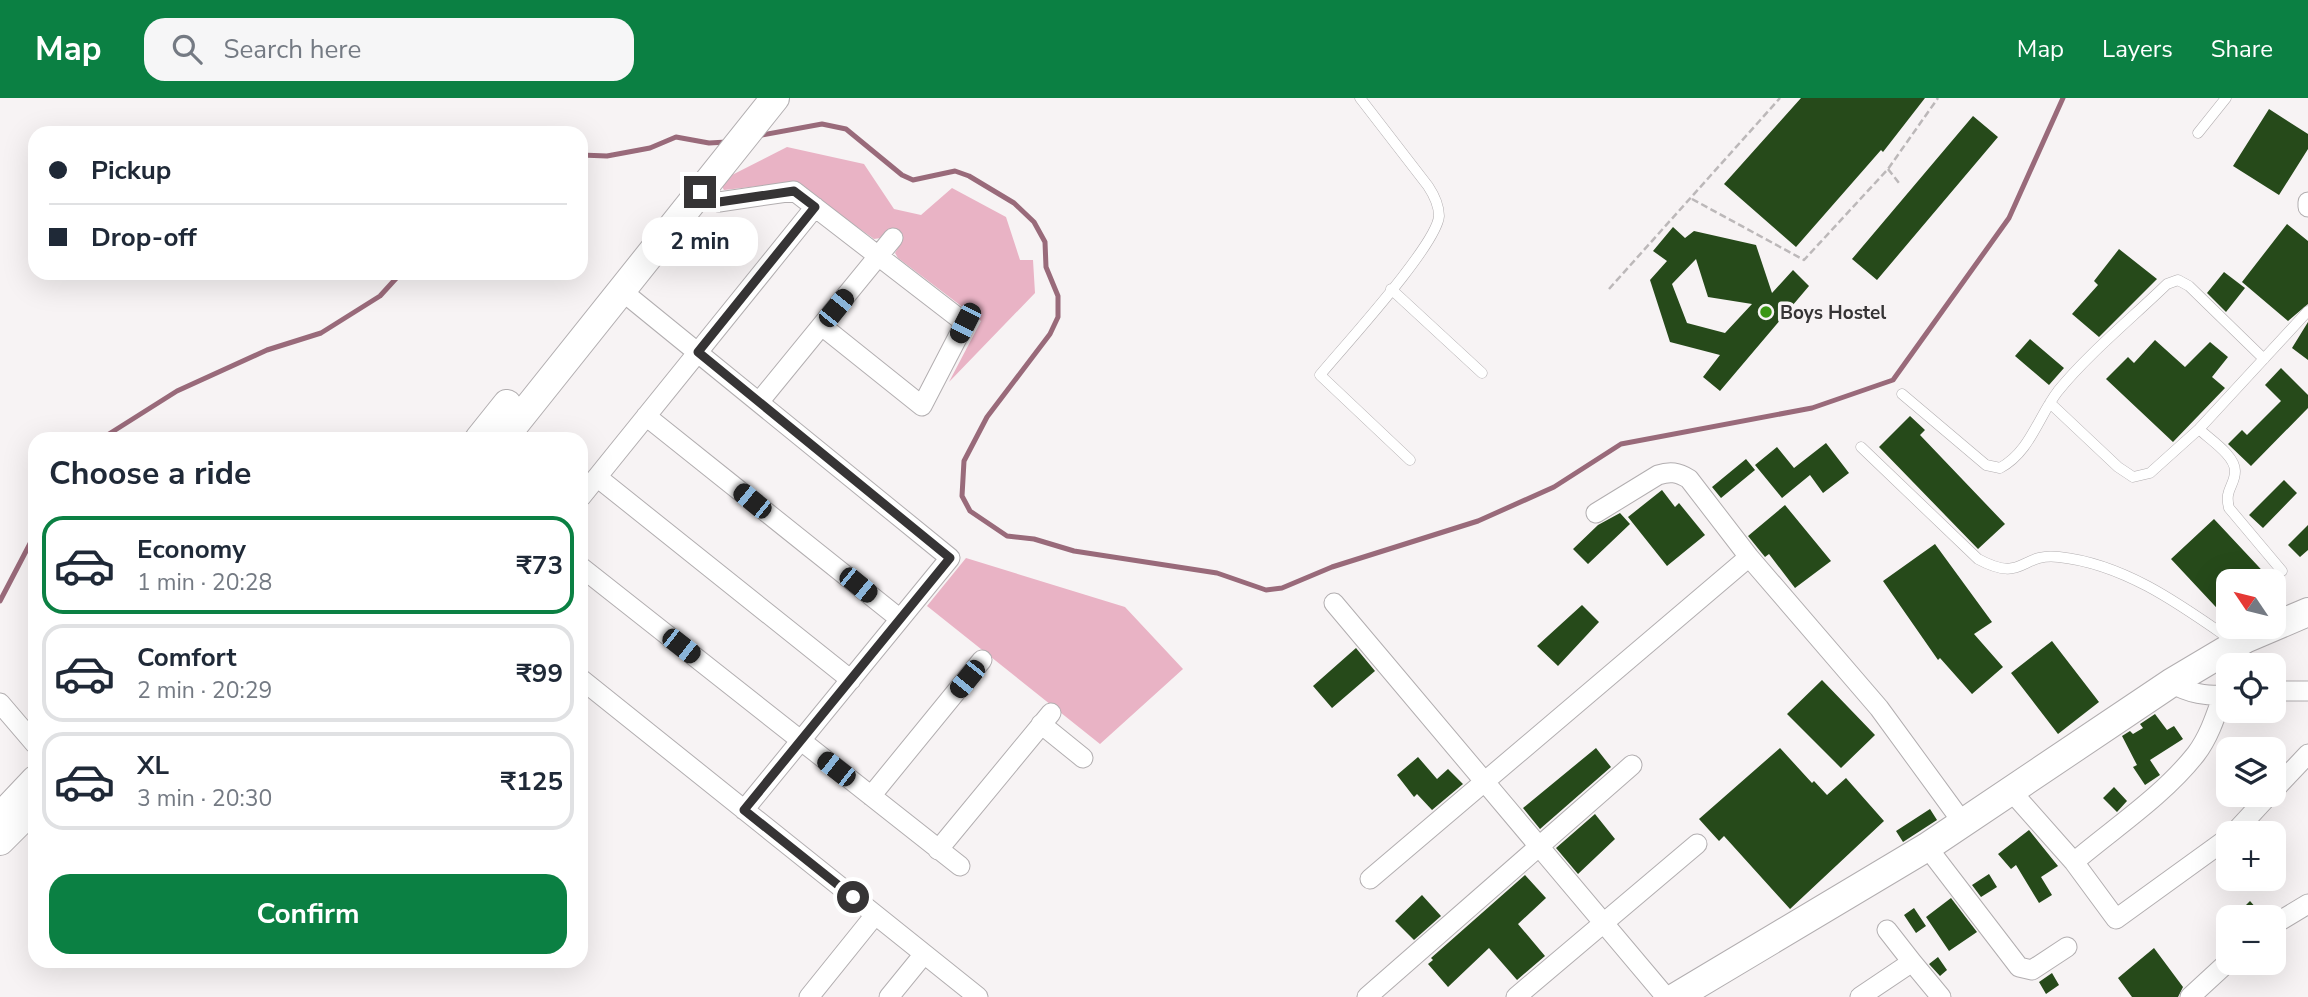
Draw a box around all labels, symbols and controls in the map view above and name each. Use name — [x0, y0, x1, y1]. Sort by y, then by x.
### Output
search box — [144, 18, 634, 81]
text: Map — [35, 27, 102, 72]
icon: search — [168, 30, 206, 68]
text: Search here — [224, 32, 361, 67]
text: Map — [2017, 33, 2064, 65]
text: Layers — [2102, 33, 2173, 65]
text: Share — [2211, 33, 2273, 65]
text: Pickup — [91, 153, 171, 188]
route end — [684, 176, 716, 208]
callout: 2 min — [642, 217, 758, 266]
text: Drop-off — [91, 220, 197, 255]
text: 2 min — [670, 226, 730, 257]
car — [815, 285, 858, 331]
car — [947, 300, 984, 346]
place label: Boys Hostel — [1780, 300, 1886, 326]
marker: Boys Hostel — [1758, 304, 1774, 320]
text: Choose a ride — [49, 452, 251, 495]
car — [730, 480, 775, 522]
text: Economy — [137, 532, 246, 567]
icon: car — [53, 534, 116, 597]
text: ₹73 — [516, 548, 563, 583]
car — [836, 564, 881, 606]
text: 1 min · 20:28 — [137, 567, 272, 598]
north arrow — [2216, 569, 2286, 639]
map controls — [2216, 569, 2286, 975]
car — [658, 625, 705, 667]
text: Comfort — [137, 640, 237, 675]
icon: car — [53, 642, 116, 705]
button: locate — [2216, 653, 2286, 723]
text: ₹99 — [516, 656, 563, 691]
car — [946, 656, 989, 702]
text: 2 min · 20:29 — [137, 675, 272, 706]
button: layers — [2216, 737, 2286, 807]
text: XL — [137, 748, 169, 783]
car — [813, 748, 860, 790]
icon: car — [53, 750, 116, 813]
text: ₹125 — [501, 764, 563, 799]
text: 3 min · 20:30 — [137, 783, 272, 814]
button: + — [2216, 821, 2286, 891]
button: Confirm — [49, 874, 567, 954]
route start — [837, 881, 869, 913]
button: − — [2216, 905, 2286, 975]

